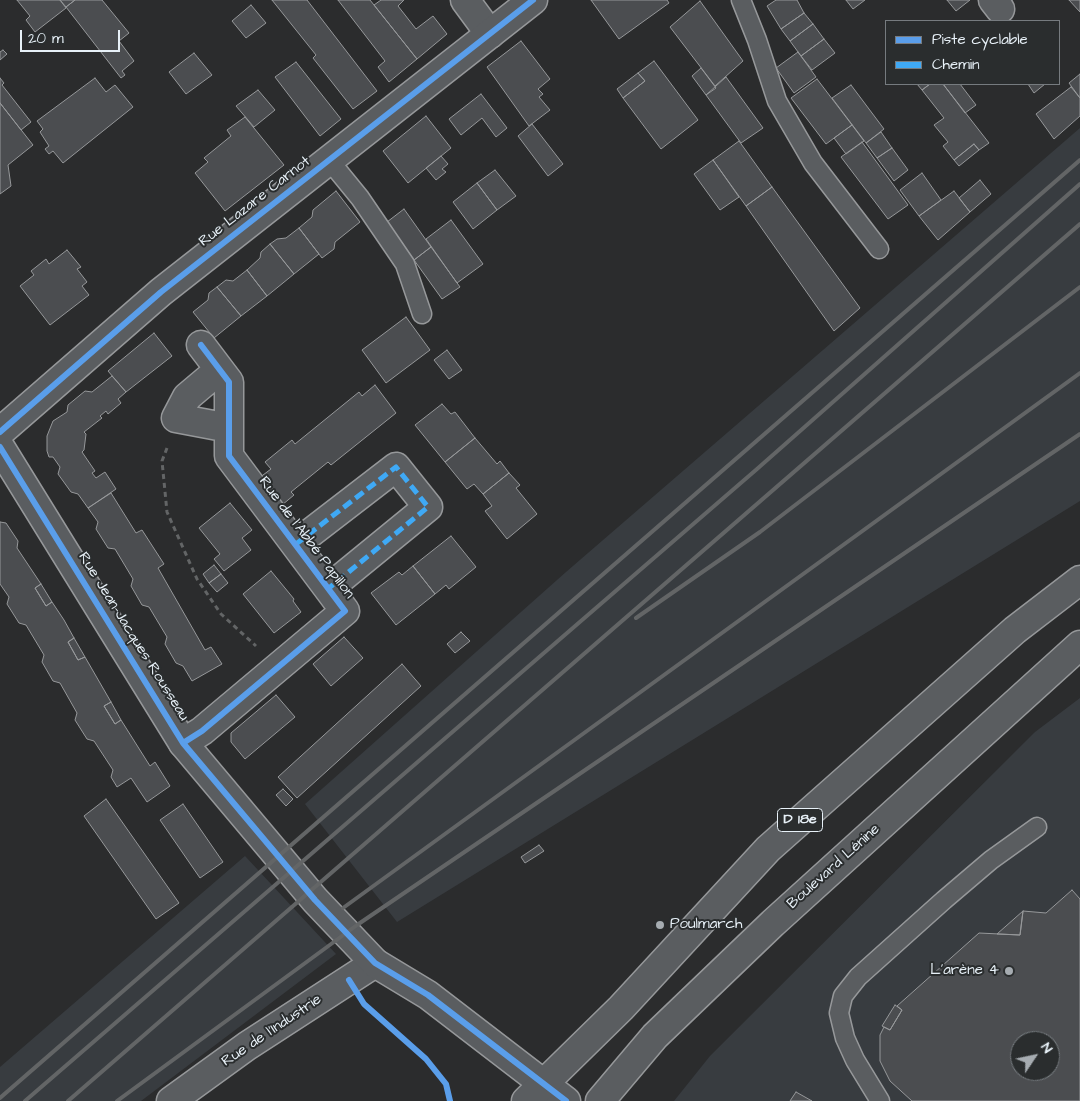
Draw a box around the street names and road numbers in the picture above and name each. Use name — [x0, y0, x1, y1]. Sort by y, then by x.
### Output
street label: Rue Lazare Carnot — [196, 153, 314, 251]
street label: Rue de l'Abbé Papillon — [254, 473, 358, 603]
street label: Rue Jean-Jacques Rousseau — [74, 549, 192, 725]
road number: D 18e — [778, 808, 822, 832]
street label: Boulevard Lénine — [784, 821, 884, 913]
street label: Rue de l'Industrie — [219, 991, 325, 1071]

